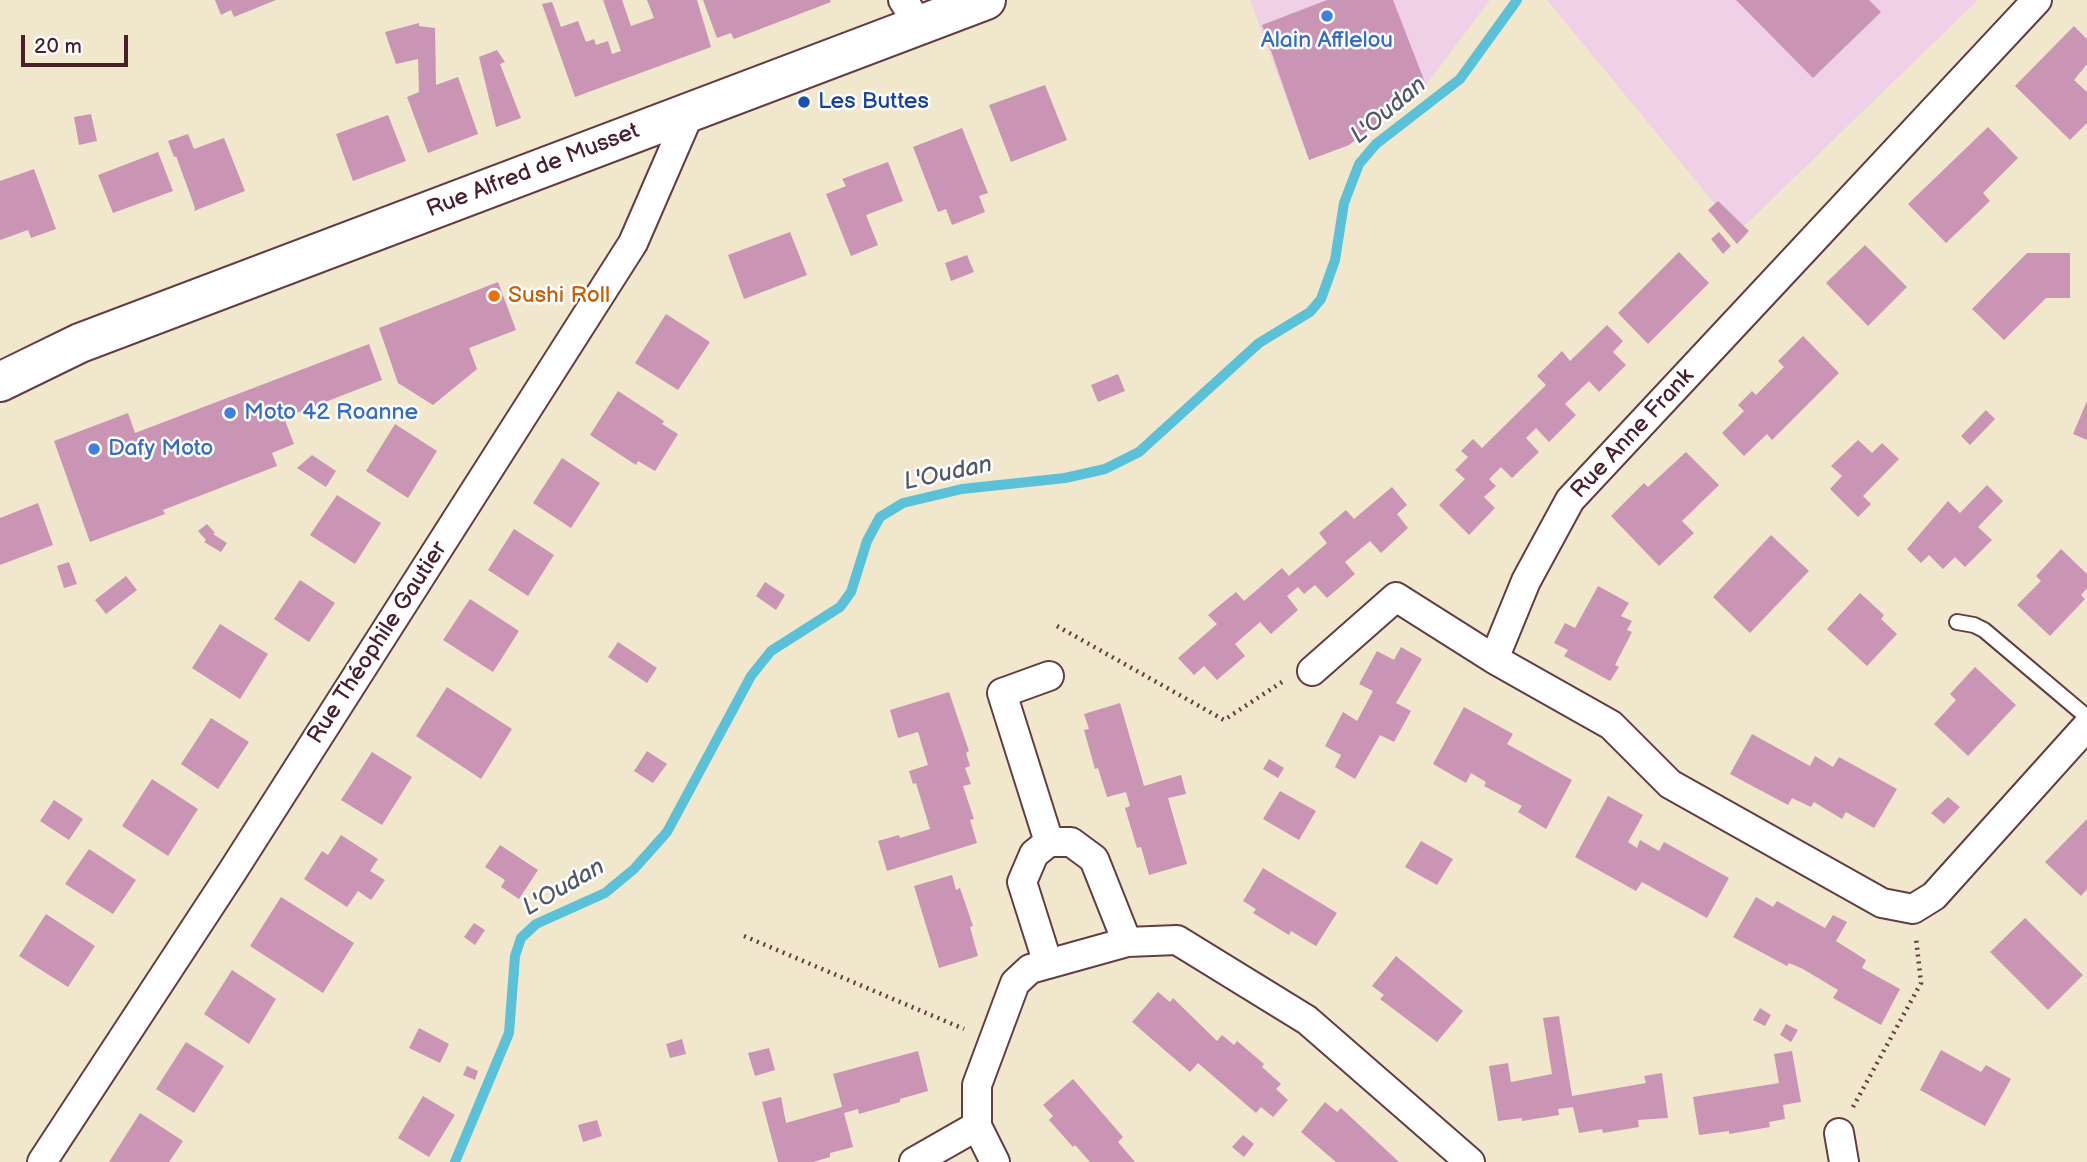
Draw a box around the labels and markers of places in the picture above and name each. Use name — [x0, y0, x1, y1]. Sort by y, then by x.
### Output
marker: Alain Afflelou — [1319, 8, 1335, 24]
place label: Alain Afflelou — [1261, 27, 1393, 55]
place label: Les Buttes — [818, 88, 929, 116]
marker: Les Buttes — [796, 94, 812, 110]
place label: Sushi Roll — [508, 282, 610, 310]
marker: Sushi Roll — [486, 288, 502, 304]
place label: Moto 42 Roanne — [244, 399, 418, 427]
marker: Moto 42 Roanne — [222, 405, 238, 421]
place label: Dafy Moto — [108, 435, 213, 463]
marker: Dafy Moto — [86, 441, 102, 457]

